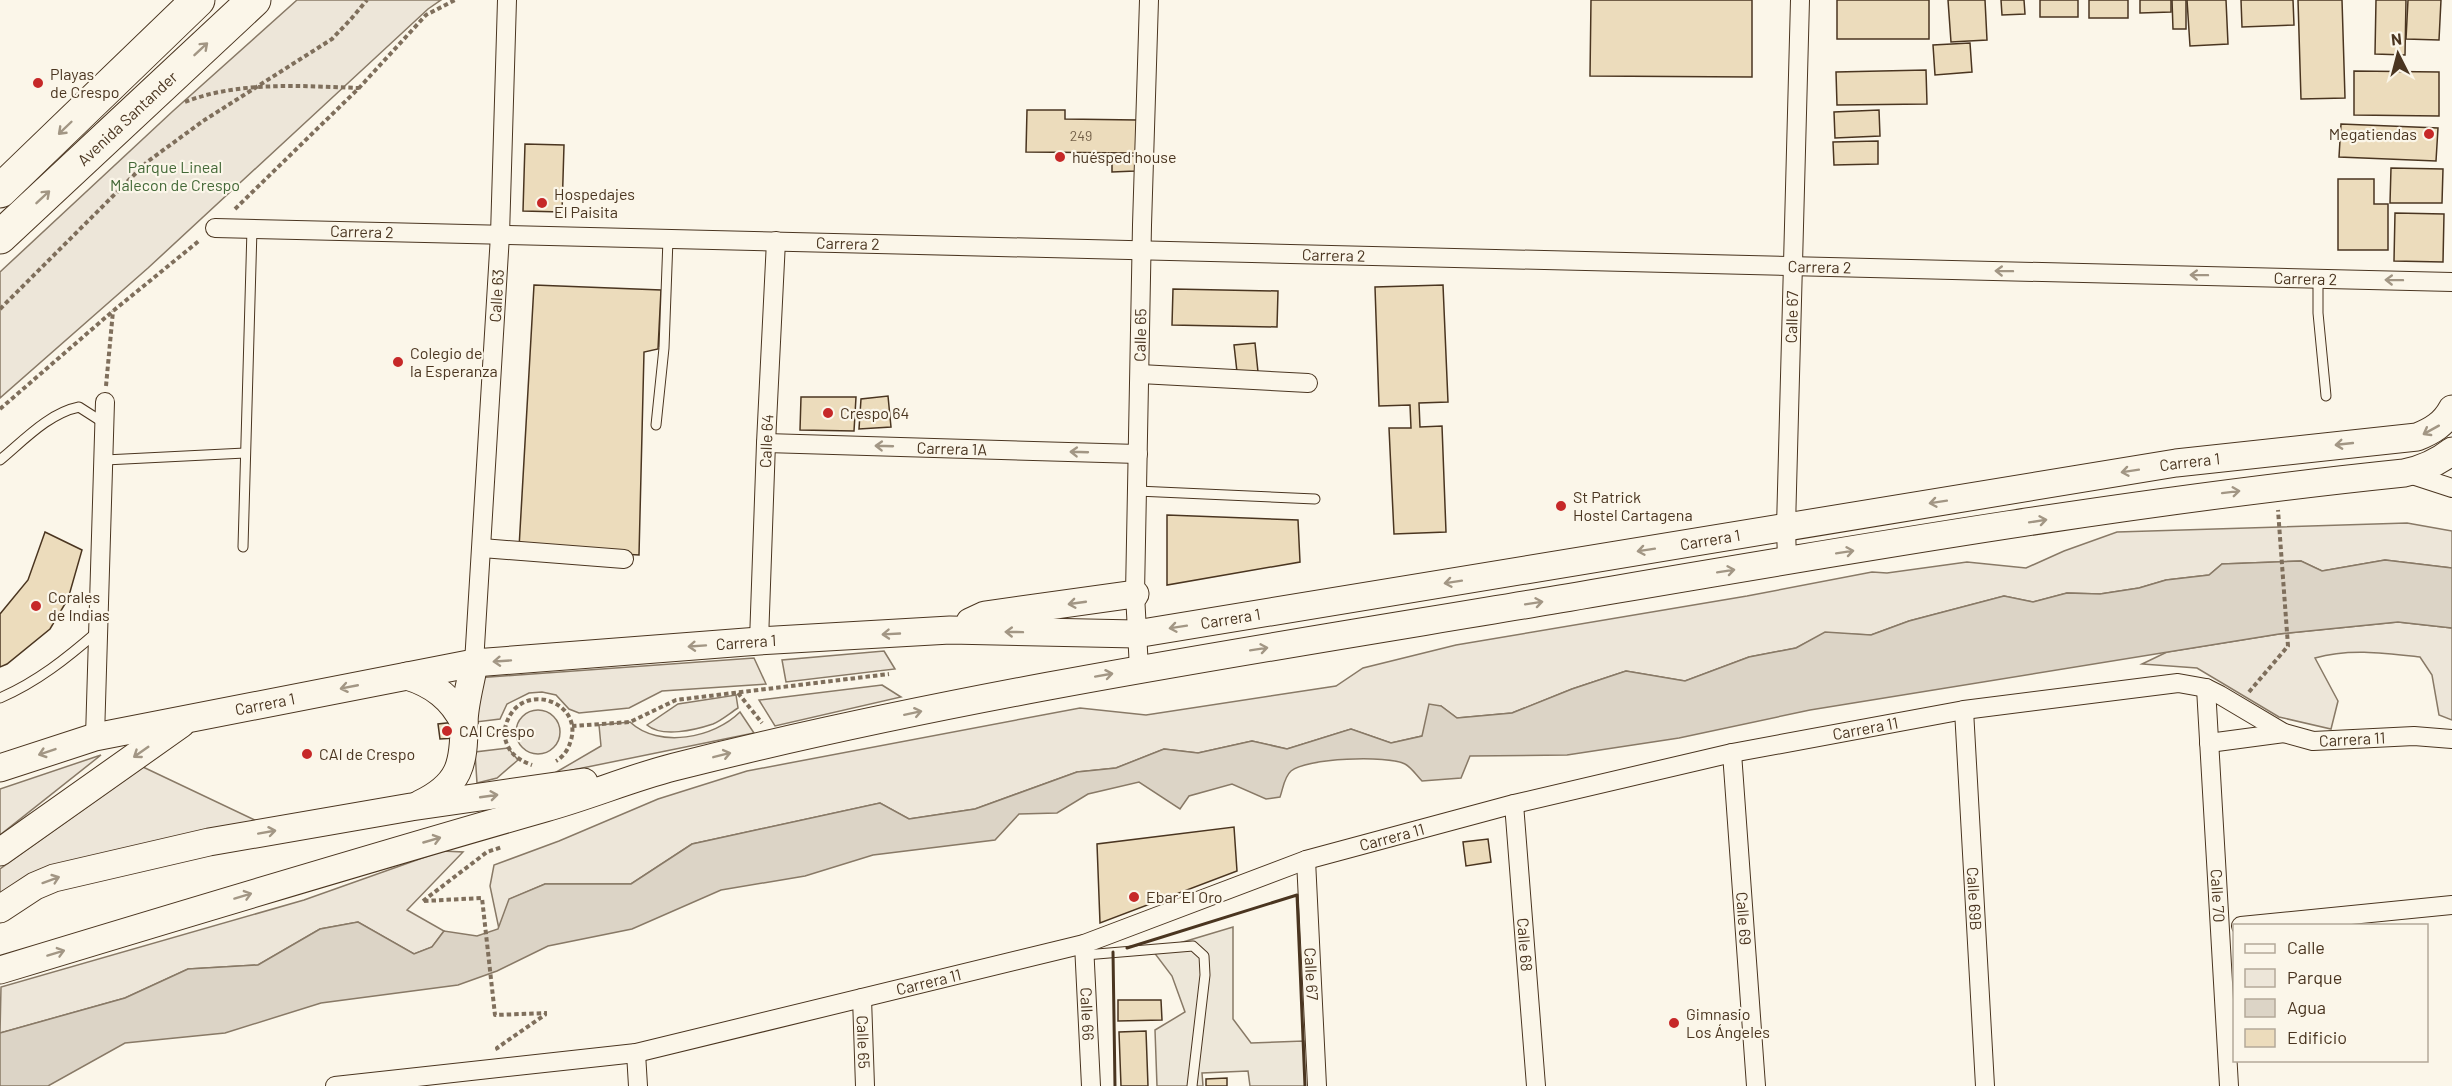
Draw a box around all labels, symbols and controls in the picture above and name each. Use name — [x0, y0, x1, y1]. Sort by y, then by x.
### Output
north arrow — [2368, 24, 2428, 84]
text: N — [2390, 29, 2403, 49]
one-way arrow — [193, 42, 208, 57]
place label: Playas de Crespo — [50, 64, 119, 101]
street label: Avenida Santander — [73, 67, 181, 169]
marker: Playas de Crespo — [31, 76, 45, 90]
one-way arrow — [57, 121, 72, 135]
place label: Megatiendas — [2329, 124, 2417, 143]
house number: 249 — [1070, 127, 1092, 144]
marker: Megatiendas — [2422, 127, 2436, 141]
place label: huésped house — [1072, 147, 1177, 166]
marker: huésped house — [1053, 150, 1067, 164]
park label: Parque Lineal Malecon de Crespo — [110, 157, 240, 194]
place label: Hospedajes El Paisita — [554, 184, 635, 221]
one-way arrow — [35, 190, 50, 204]
marker: Hospedajes El Paisita — [535, 196, 549, 210]
street label: Carrera 2 — [330, 221, 394, 241]
street label: Carrera 2 — [816, 233, 880, 253]
street label: Carrera 2 — [1302, 244, 1366, 265]
street label: Carrera 2 — [1787, 256, 1852, 276]
one-way arrow — [1994, 265, 2014, 277]
street label: Calle 63 — [485, 268, 507, 323]
street label: Carrera 2 — [2273, 268, 2337, 288]
one-way arrow — [2189, 270, 2209, 281]
one-way arrow — [2384, 274, 2404, 286]
street label: Calle 67 — [1781, 290, 1801, 344]
street label: Calle 65 — [1129, 308, 1149, 362]
place label: Colegio de la Esperanza — [410, 343, 498, 380]
marker: Colegio de la Esperanza — [391, 355, 405, 369]
place label: Crespo 64 — [840, 403, 909, 422]
marker: Crespo 64 — [821, 406, 835, 420]
street label: Calle 64 — [755, 414, 776, 468]
one-way arrow — [2423, 424, 2440, 436]
street label: Carrera 1A — [916, 437, 988, 459]
one-way arrow — [2335, 439, 2355, 450]
one-way arrow — [875, 440, 895, 452]
one-way arrow — [1070, 447, 1090, 458]
street label: Carrera 1 — [2158, 448, 2221, 475]
one-way arrow — [2121, 465, 2140, 476]
one-way arrow — [2220, 486, 2240, 497]
place label: St Patrick Hostel Cartagena — [1573, 487, 1693, 524]
one-way arrow — [1928, 497, 1948, 508]
marker: St Patrick Hostel Cartagena — [1554, 499, 1568, 513]
one-way arrow — [2027, 515, 2047, 526]
street label: Carrera 1 — [1678, 525, 1741, 553]
one-way arrow — [1636, 545, 1656, 556]
one-way arrow — [1835, 546, 1855, 557]
one-way arrow — [1716, 565, 1736, 576]
one-way arrow — [1444, 576, 1464, 587]
place label: Corales de Indias — [48, 587, 110, 624]
one-way arrow — [1524, 597, 1543, 608]
one-way arrow — [1068, 598, 1088, 609]
marker: Corales de Indias — [29, 599, 43, 613]
street label: Carrera 1 — [1199, 604, 1262, 632]
one-way arrow — [1169, 622, 1188, 633]
one-way arrow — [1005, 626, 1025, 637]
one-way arrow — [882, 628, 902, 639]
street label: Carrera 1 — [715, 630, 777, 653]
one-way arrow — [687, 641, 707, 652]
one-way arrow — [1248, 643, 1268, 654]
one-way arrow — [493, 655, 513, 666]
one-way arrow — [1094, 669, 1113, 680]
one-way arrow — [340, 682, 360, 693]
street label: Carrera 1 — [233, 688, 296, 718]
one-way arrow — [902, 707, 922, 718]
street label: Carrera 11 — [1831, 712, 1899, 743]
place label: CAI Crespo — [459, 721, 535, 740]
marker: CAI Crespo — [440, 724, 454, 738]
street label: Carrera 11 — [2319, 727, 2386, 750]
place label: CAI de Crespo — [319, 744, 415, 763]
one-way arrow — [134, 746, 150, 758]
marker: CAI de Crespo — [300, 747, 314, 761]
one-way arrow — [39, 748, 57, 759]
one-way arrow — [713, 749, 732, 761]
one-way arrow — [479, 790, 499, 801]
street label: Carrera 11 — [1357, 819, 1426, 854]
one-way arrow — [257, 826, 276, 837]
one-way arrow — [422, 834, 441, 845]
street label: Calle 69B — [1964, 866, 1986, 931]
street label: Calle 70 — [2207, 868, 2230, 923]
one-way arrow — [41, 874, 59, 885]
place label: Ebar El Oro — [1146, 887, 1223, 906]
one-way arrow — [233, 890, 252, 901]
marker: Ebar El Oro — [1127, 890, 1141, 904]
street label: Calle 69 — [1733, 891, 1756, 946]
street label: Calle 68 — [1514, 917, 1537, 972]
legend — [2233, 924, 2428, 1062]
text: Calle — [2287, 936, 2325, 958]
one-way arrow — [46, 947, 65, 958]
street label: Calle 67 — [1301, 947, 1323, 1001]
street label: Carrera 11 — [894, 964, 963, 998]
text: Parque — [2287, 966, 2342, 988]
street label: Calle 66 — [1077, 987, 1099, 1041]
text: Agua — [2287, 996, 2326, 1018]
place label: Gimnasio Los Ángeles — [1686, 1004, 1770, 1041]
street label: Calle 65 — [854, 1015, 874, 1069]
marker: Gimnasio Los Ángeles — [1667, 1016, 1681, 1030]
text: Edificio — [2287, 1026, 2347, 1048]

